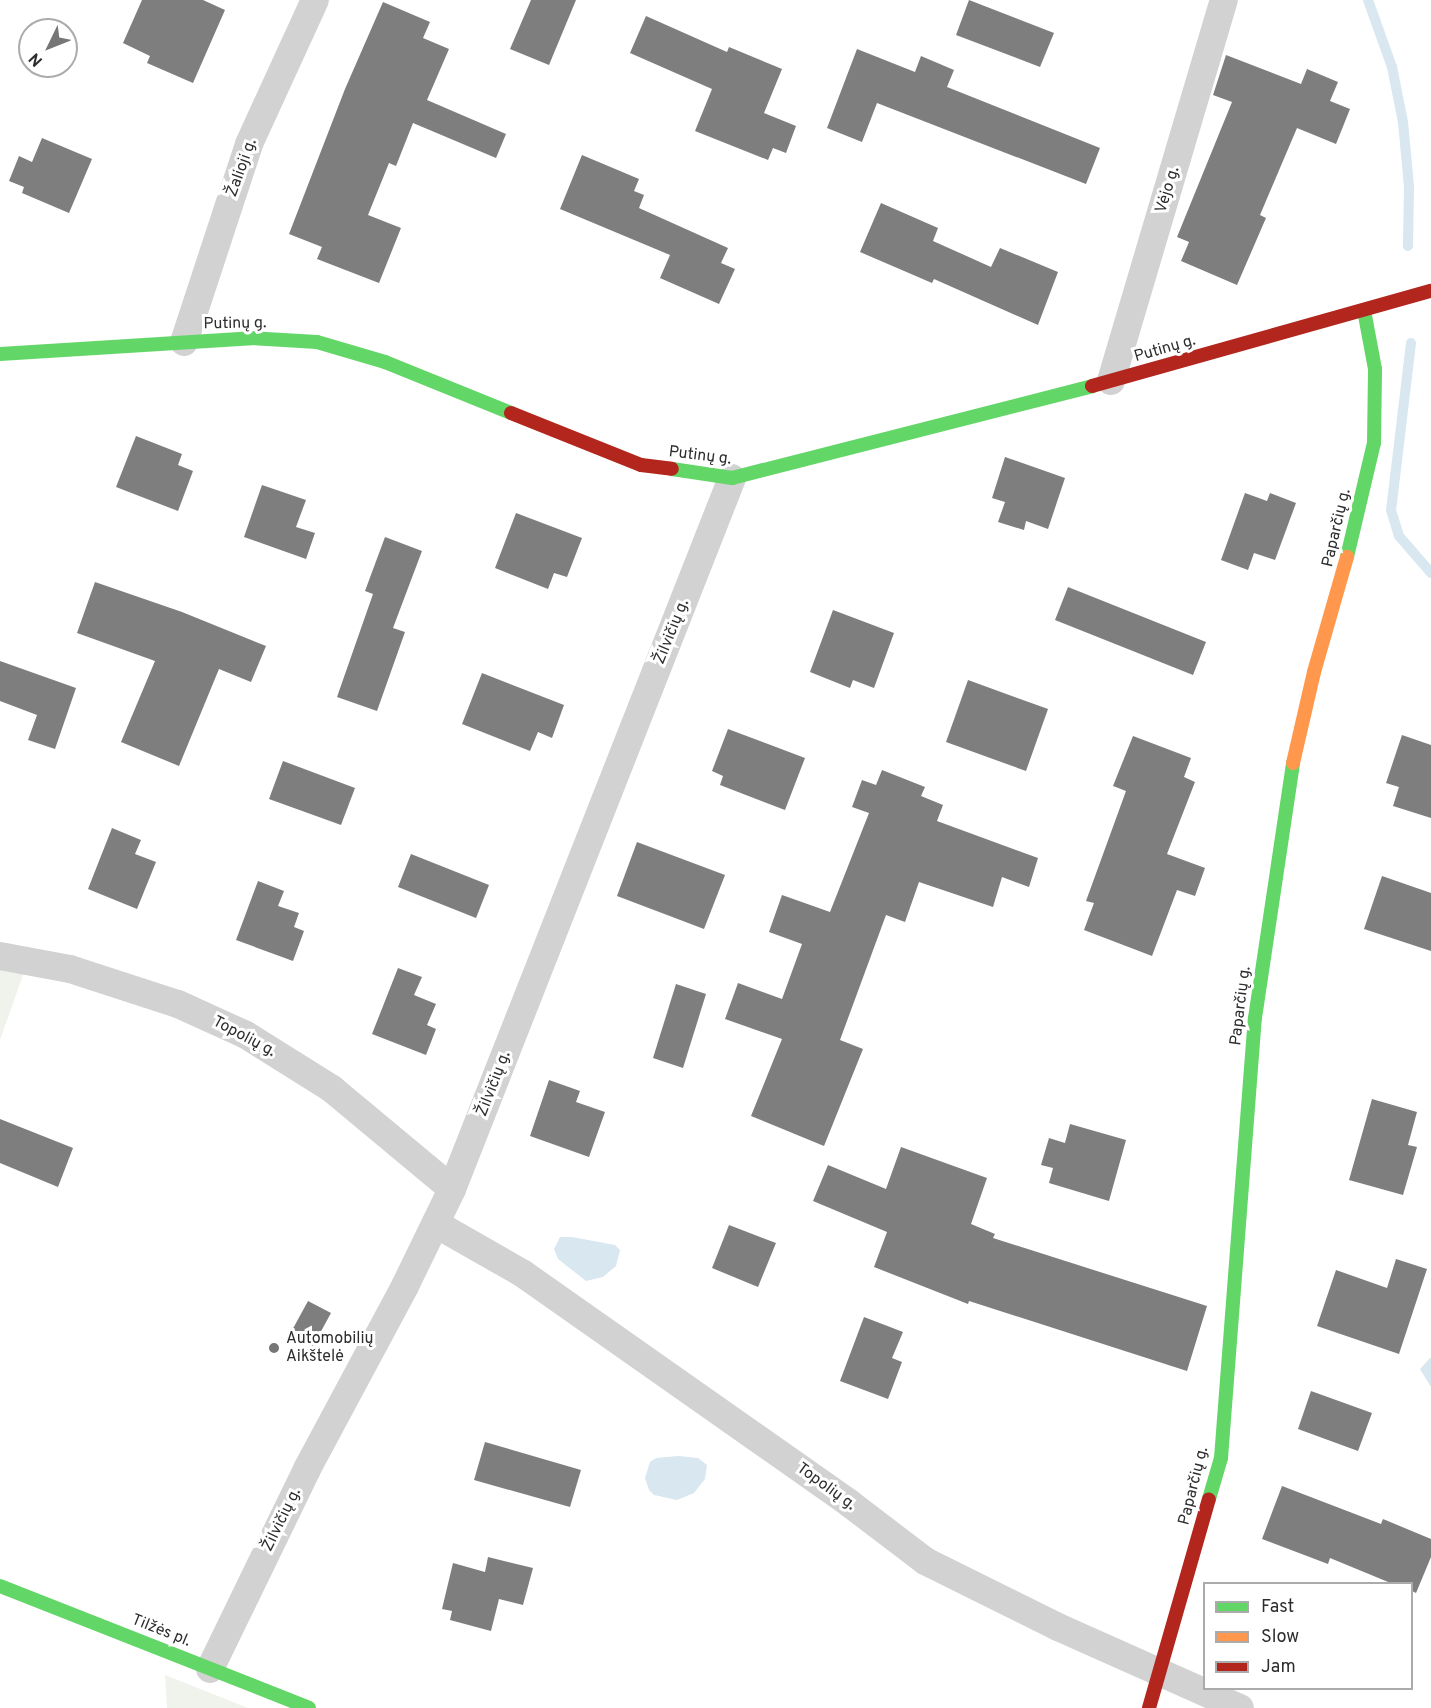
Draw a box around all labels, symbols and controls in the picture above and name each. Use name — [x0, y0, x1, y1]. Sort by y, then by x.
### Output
north arrow — [18, 18, 78, 78]
text: N — [25, 48, 48, 70]
street label: Žalioji g. — [223, 136, 261, 200]
street label: Vėjo g. — [1152, 164, 1184, 216]
street label: Putinų g. — [203, 314, 267, 334]
street label: Putinų g. — [1132, 331, 1198, 367]
street label: Putinų g. — [668, 443, 732, 469]
street label: Paparčių g. — [1319, 487, 1355, 569]
street label: Žilvičių g. — [650, 597, 694, 667]
street label: Paparčių g. — [1227, 965, 1255, 1047]
street label: Topolių g. — [209, 1012, 279, 1062]
street label: Žilvičių g. — [473, 1049, 515, 1119]
place label: Automobilių Aikštelė — [286, 1329, 374, 1367]
marker: Automobilių Aikštelė — [267, 1341, 281, 1355]
street label: Paparčių g. — [1175, 1445, 1213, 1527]
street label: Topolių g. — [793, 1459, 859, 1515]
street label: Žilvičių g. — [258, 1485, 306, 1555]
legend — [1203, 1582, 1413, 1690]
text: Fast — [1261, 1596, 1294, 1619]
street label: Tilžės pl. — [129, 1610, 193, 1652]
text: Slow — [1261, 1626, 1299, 1649]
text: Jam — [1261, 1656, 1296, 1679]

